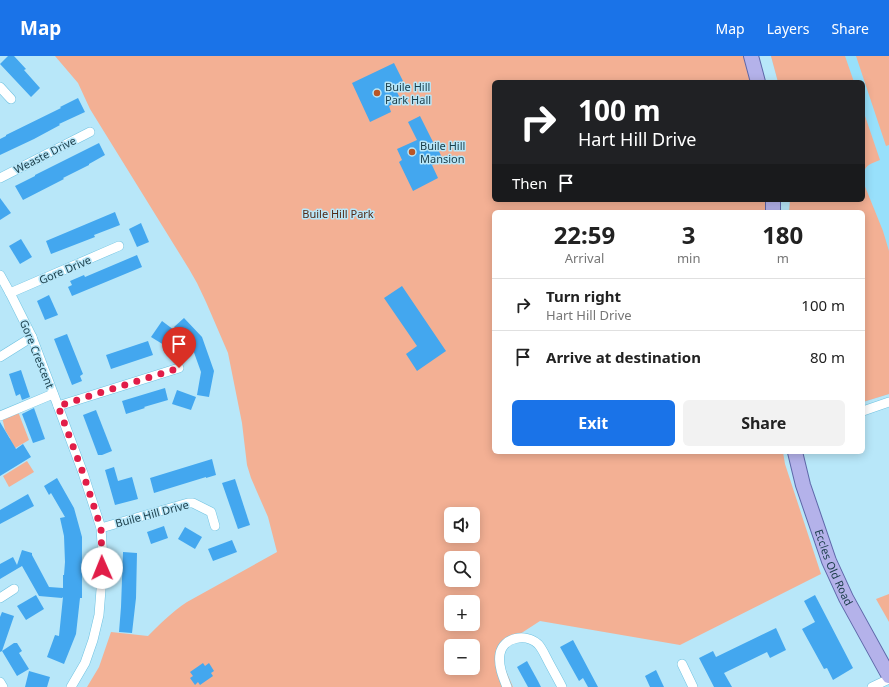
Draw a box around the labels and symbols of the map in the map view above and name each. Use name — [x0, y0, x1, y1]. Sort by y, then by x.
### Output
place label: Buile Hill Park Hall — [385, 79, 431, 107]
marker: Buile Hill Park Hall — [372, 88, 382, 98]
street label: Weaste Drive — [11, 132, 78, 177]
place label: Buile Hill Mansion — [420, 138, 465, 166]
marker: Buile Hill Mansion — [407, 147, 417, 157]
park label: Buile Hill Park — [302, 206, 374, 221]
street label: Gore Drive — [36, 252, 93, 287]
street label: Gore Crescent — [17, 317, 58, 391]
pin — [162, 327, 196, 368]
street label: Buile Hill Drive — [114, 497, 190, 531]
street label: Eccles Old Road — [812, 527, 857, 608]
position arrow — [81, 547, 123, 589]

